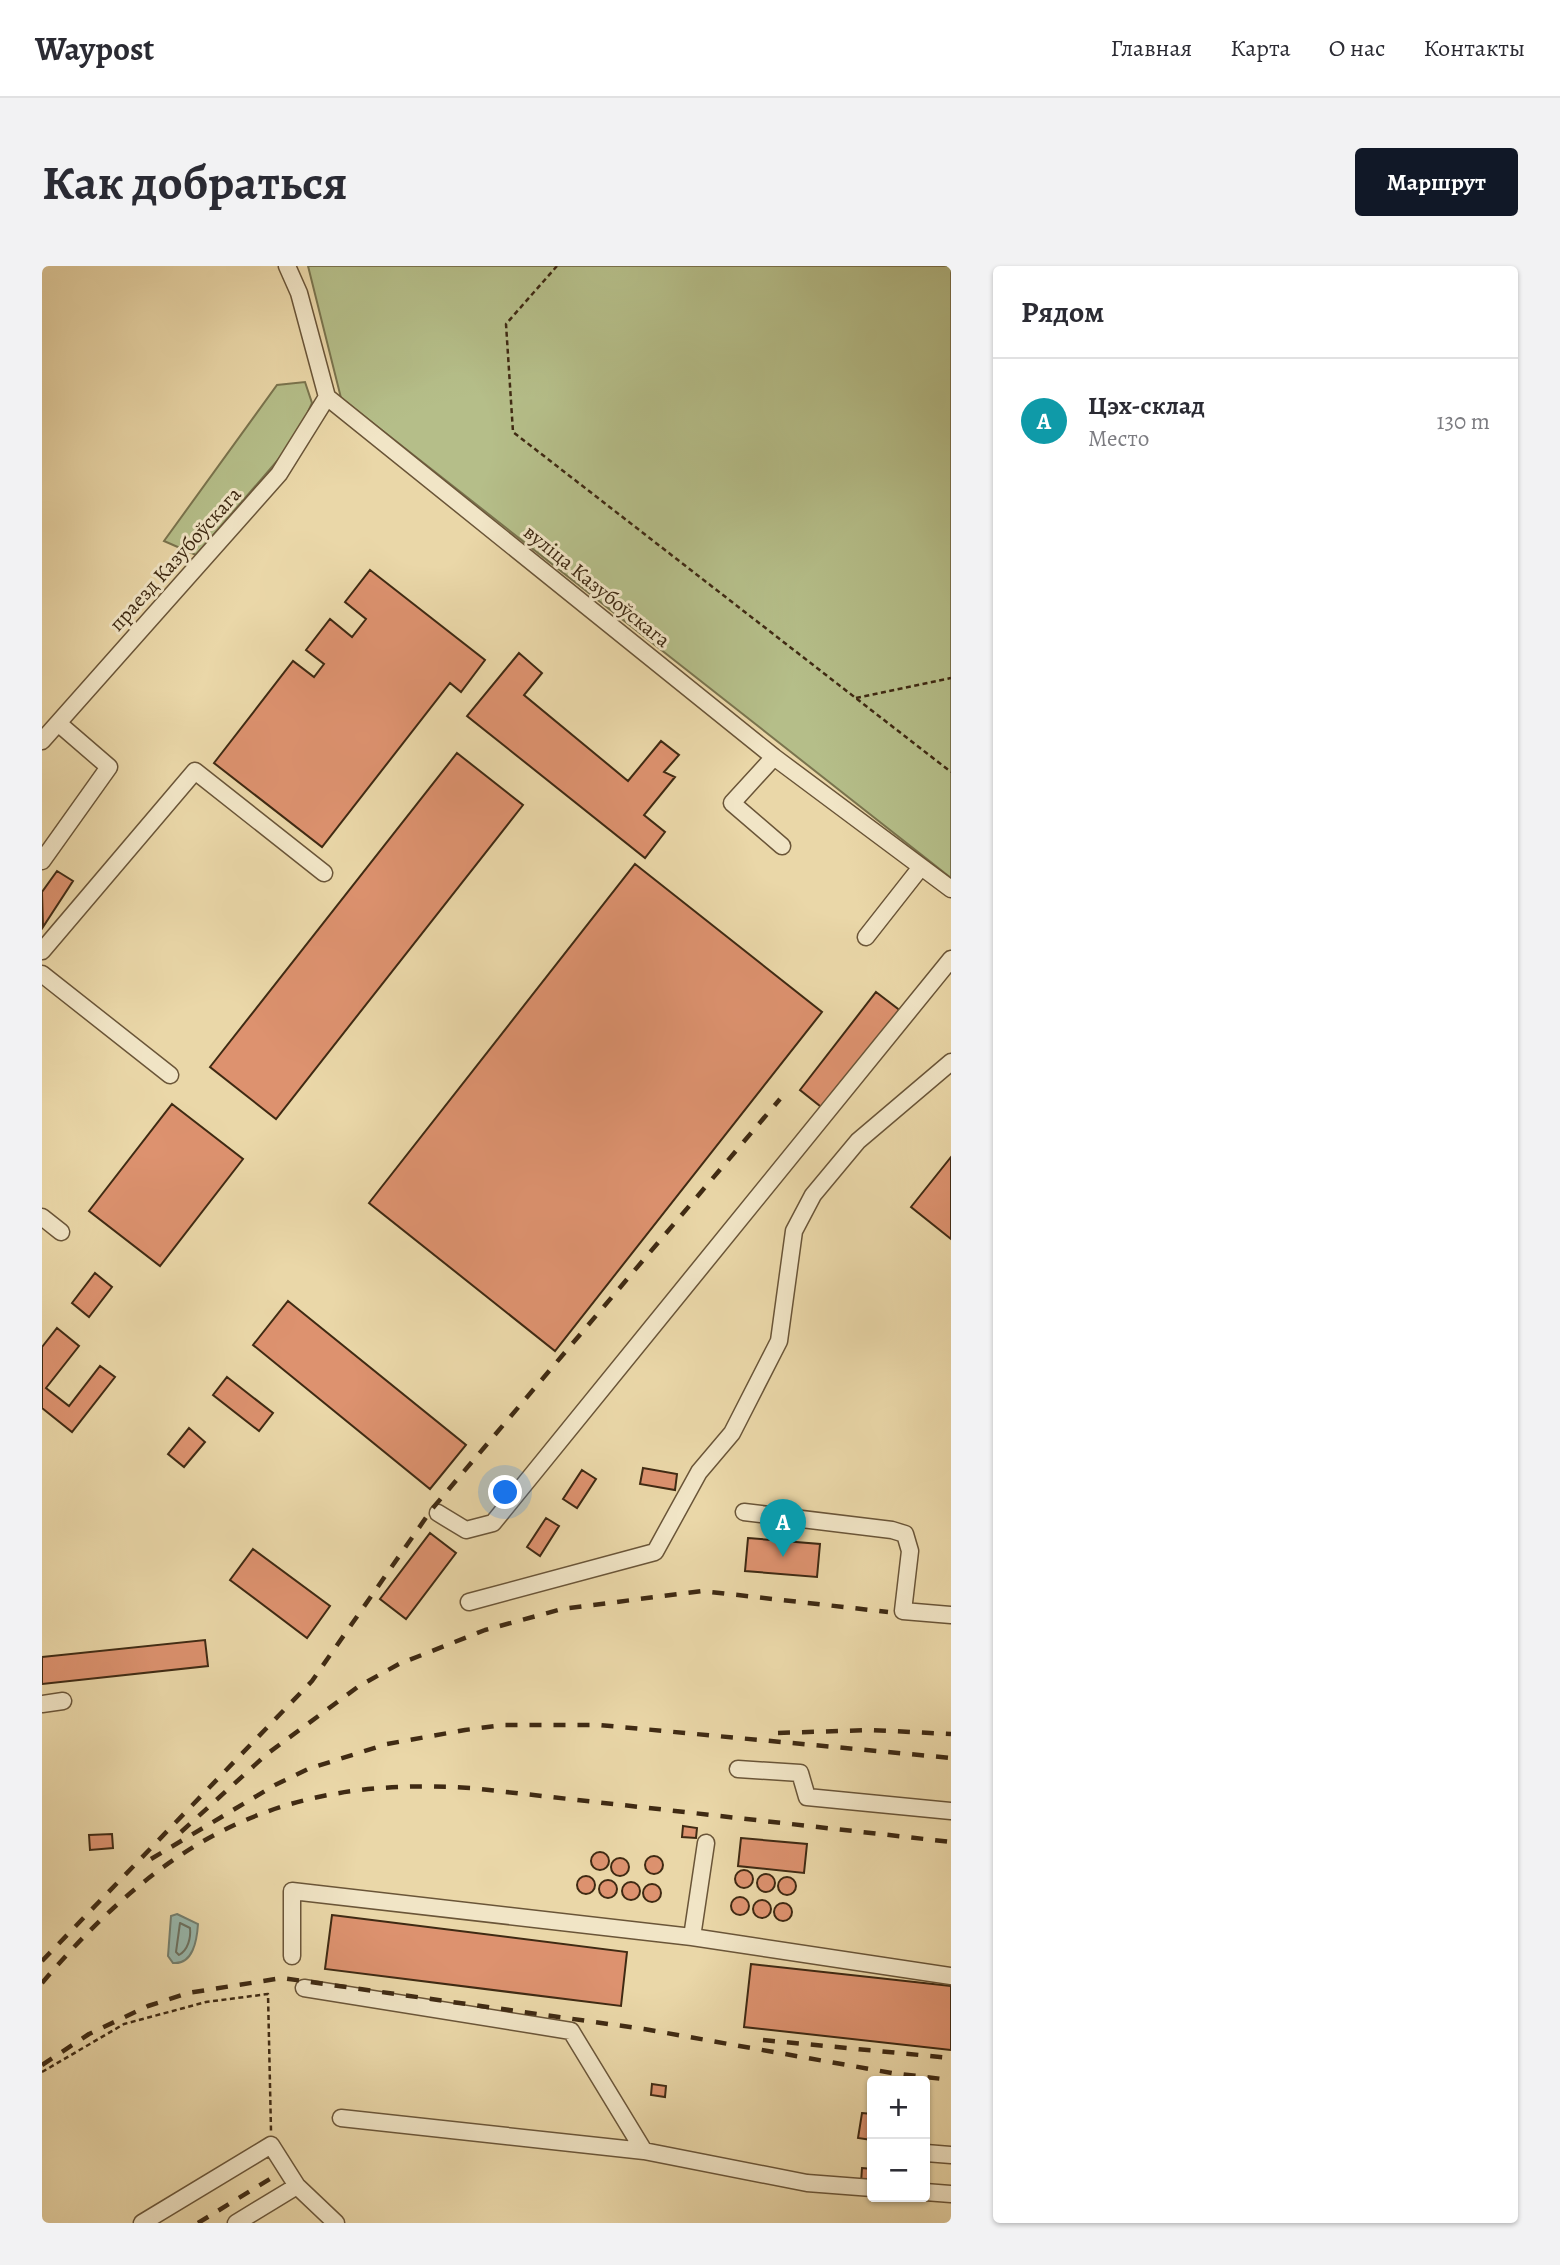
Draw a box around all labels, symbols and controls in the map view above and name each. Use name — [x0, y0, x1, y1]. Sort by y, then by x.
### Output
text: Waypost — [35, 26, 154, 71]
text: Главная — [1111, 32, 1192, 64]
text: Карта — [1230, 32, 1291, 64]
text: О нас — [1329, 32, 1385, 64]
text: Контакты — [1423, 32, 1525, 64]
button: Маршрут — [1355, 148, 1518, 216]
text: Как добраться — [42, 149, 348, 216]
text: Рядом — [1021, 292, 1104, 332]
text: Цэх-склад — [1088, 388, 1205, 423]
text: A — [1037, 406, 1051, 437]
text: 130 m — [1437, 406, 1490, 437]
text: Место — [1088, 423, 1149, 454]
street label: праезд Казубоўскага — [103, 481, 248, 637]
street label: вуліца Казубоўскага — [518, 518, 676, 654]
your location — [488, 1475, 522, 1509]
pin: A — [760, 1499, 806, 1557]
map controls — [867, 2076, 930, 2202]
button: + — [867, 2076, 930, 2139]
button: − — [867, 2139, 930, 2202]

